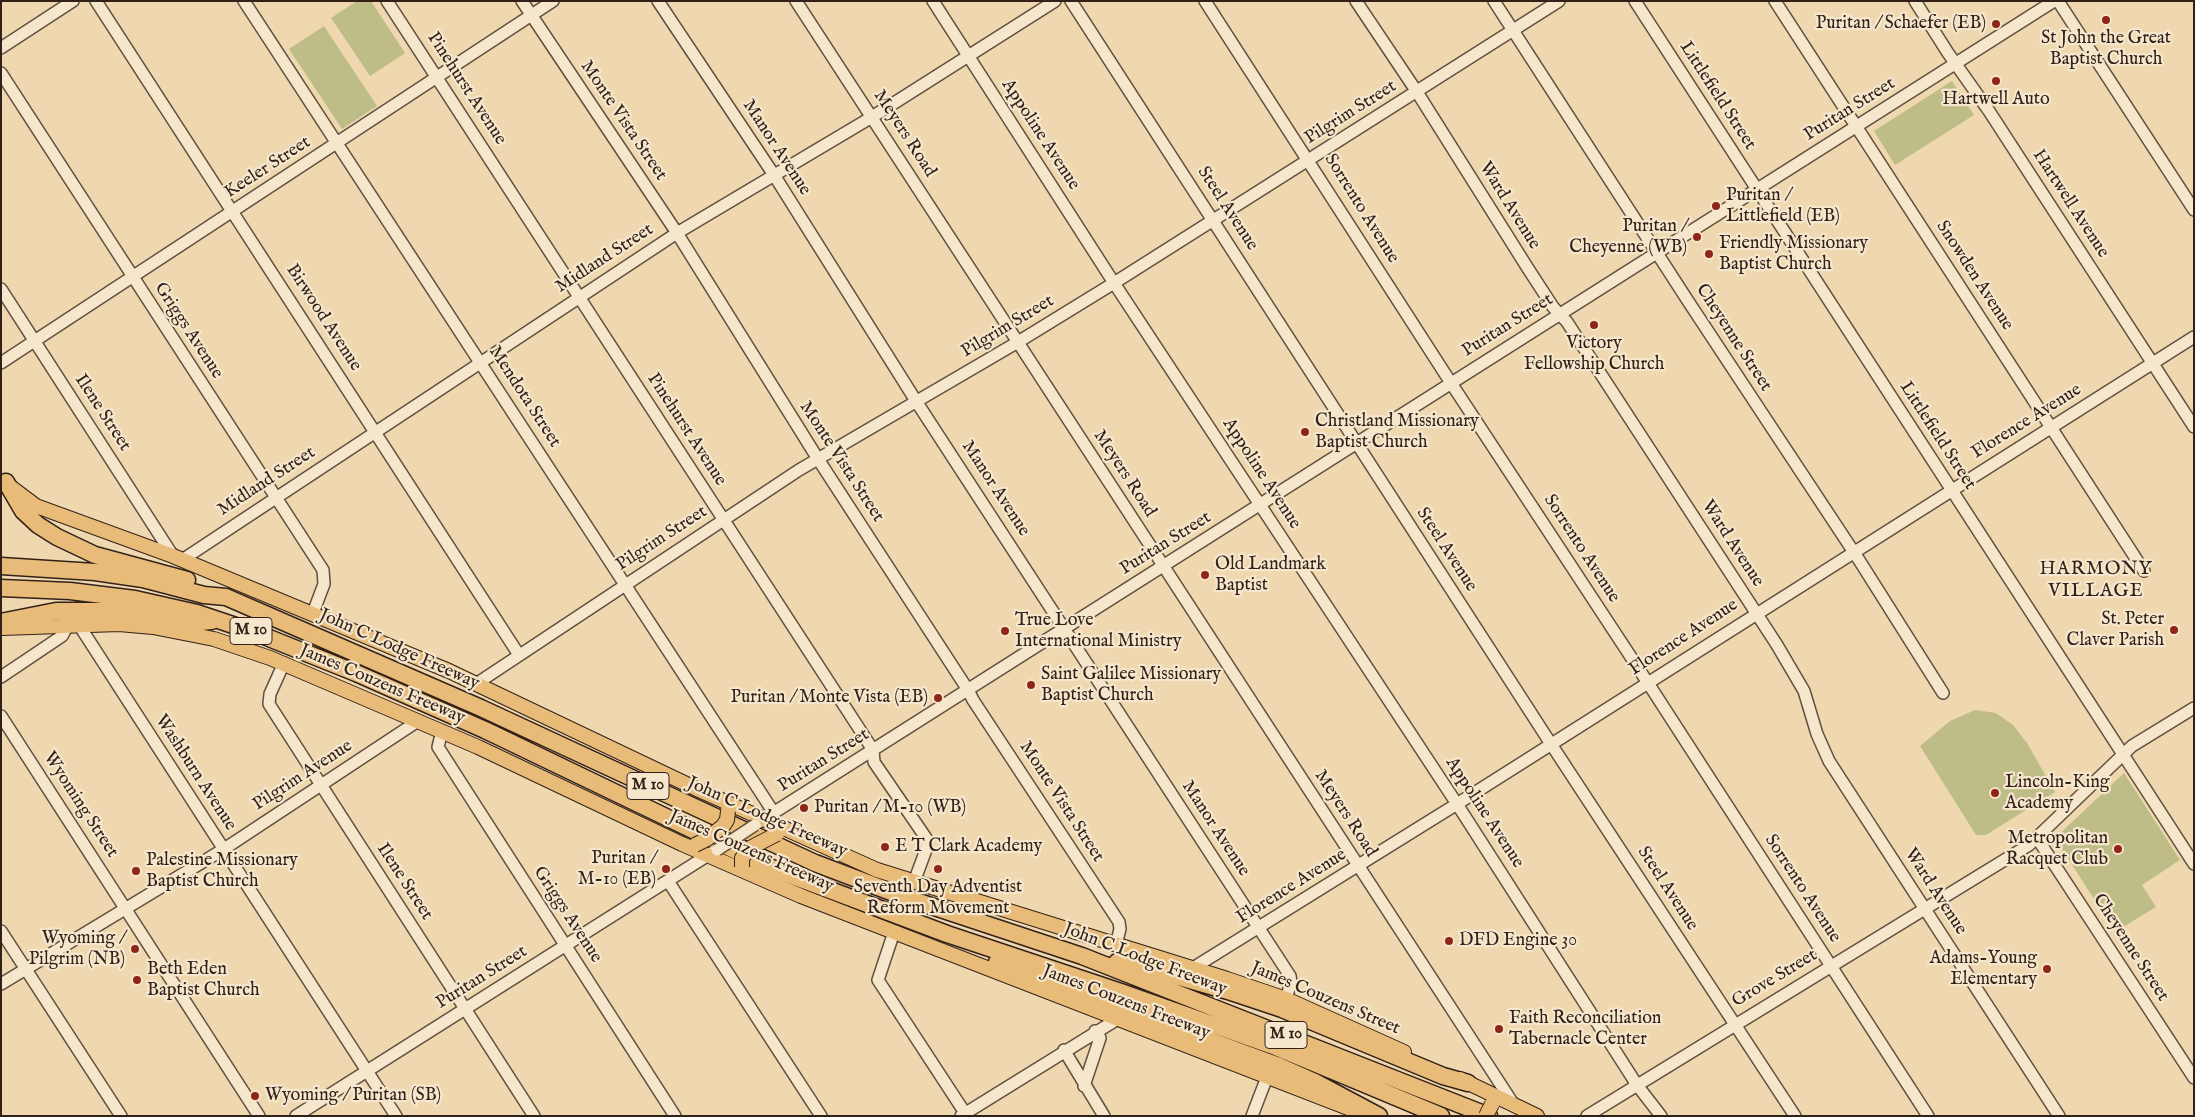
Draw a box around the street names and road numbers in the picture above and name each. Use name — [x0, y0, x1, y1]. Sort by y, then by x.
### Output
street label: Pinehurst Avenue — [422, 29, 510, 149]
street label: Littlefield Street — [1674, 38, 1760, 154]
street label: Monte Vista Street — [575, 57, 671, 185]
street label: Puritan Street — [1800, 73, 1900, 147]
street label: Appoline Avenue — [996, 76, 1084, 194]
street label: Pilgrim Street — [1301, 76, 1401, 150]
street label: Meyers Road — [868, 86, 940, 182]
street label: Manor Avenue — [737, 96, 815, 200]
street label: Keeler Street — [221, 132, 315, 204]
street label: Hartwell Avenue — [2027, 146, 2113, 262]
street label: Sorrento Avenue — [1319, 150, 1403, 268]
street label: Ward Avenue — [1474, 158, 1544, 254]
street label: Steel Avenue — [1192, 163, 1262, 255]
street label: Snowden Avenue — [1931, 217, 2017, 335]
street label: Midland Street — [552, 219, 658, 299]
street label: Birwood Avenue — [280, 261, 366, 375]
street label: Griggs Avenue — [149, 279, 227, 383]
street label: Cheyenne Street — [1690, 280, 1776, 396]
street label: Puritan Street — [1458, 289, 1558, 363]
street label: Pilgrim Street — [958, 291, 1058, 363]
street label: Mendota Street — [483, 342, 565, 452]
street label: Ilene Street — [69, 370, 135, 456]
street label: Pinehurst Avenue — [642, 370, 730, 490]
street label: Littlefield Street — [1894, 378, 1980, 494]
street label: Florence Avenue — [1968, 380, 2086, 464]
street label: Monte Vista Street — [794, 397, 888, 527]
street label: Appoline Avenue — [1217, 415, 1305, 533]
street label: Meyers Road — [1088, 426, 1160, 522]
street label: Manor Avenue — [956, 437, 1034, 541]
street label: Midland Street — [214, 442, 320, 522]
street label: Sorrento Avenue — [1538, 491, 1624, 607]
street label: Ward Avenue — [1696, 497, 1768, 591]
street label: Pilgrim Street — [613, 502, 711, 576]
street label: Steel Avenue — [1411, 504, 1481, 596]
street label: Puritan Street — [1116, 507, 1216, 581]
street label: Florence Avenue — [1626, 595, 1742, 681]
street label: John C Lodge Freeway — [315, 605, 483, 695]
road number: M 10 — [230, 618, 272, 644]
street label: James Couzens Freeway — [296, 640, 468, 730]
street label: Washburn Avenue — [150, 711, 240, 835]
street label: Puritan Street — [774, 724, 874, 798]
street label: Pilgrim Avenue — [249, 736, 357, 816]
street label: Monte Vista Street — [1014, 737, 1108, 867]
street label: Wyoming Street — [38, 748, 122, 862]
street label: Appoline Avenue — [1440, 754, 1528, 872]
street label: Meyers Road — [1309, 766, 1381, 862]
road number: M 10 — [627, 772, 669, 799]
street label: John C Lodge Freeway — [683, 773, 851, 863]
street label: Manor Avenue — [1176, 777, 1254, 881]
street label: James Couzens Freeway — [665, 806, 837, 898]
street label: Sorrento Avenue — [1759, 831, 1845, 947]
street label: Ilene Street — [371, 839, 437, 925]
street label: Steel Avenue — [1632, 843, 1702, 935]
street label: Florence Avenue — [1233, 845, 1351, 929]
street label: Ward Avenue — [1899, 845, 1971, 939]
street label: Griggs Avenue — [528, 863, 606, 967]
street label: Cheyenne Street — [2087, 890, 2173, 1006]
street label: John C Lodge Freeway — [1060, 919, 1230, 1001]
street label: Puritan Street — [432, 941, 532, 1015]
street label: Grove Street — [1729, 945, 1821, 1013]
street label: James Couzens Street — [1247, 958, 1403, 1040]
street label: James Couzens Freeway — [1039, 961, 1213, 1045]
road number: M 10 — [1265, 1022, 1307, 1048]

